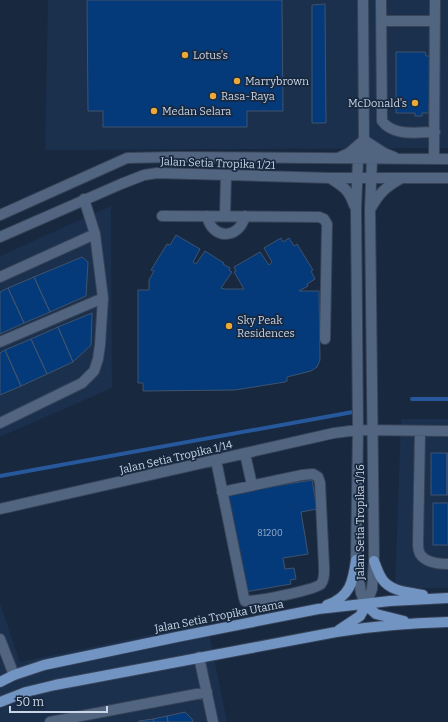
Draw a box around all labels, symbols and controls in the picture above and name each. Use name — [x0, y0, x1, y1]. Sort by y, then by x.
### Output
place label: Lotus's — [193, 49, 228, 62]
marker: Lotus's — [180, 50, 190, 60]
place label: Marrybrown — [245, 75, 309, 88]
marker: Marrybrown — [232, 76, 242, 86]
place label: Rasa-Raya — [221, 90, 275, 103]
marker: Rasa-Raya — [208, 91, 218, 101]
place label: McDonald's — [348, 97, 407, 110]
marker: McDonald's — [410, 98, 420, 108]
place label: Medan Selara — [162, 105, 231, 118]
marker: Medan Selara — [149, 106, 159, 116]
street label: Jalan Setia Tropika 1/21 — [159, 155, 276, 172]
place label: Sky Peak Residences — [237, 314, 295, 340]
marker: Sky Peak Residences — [224, 321, 234, 331]
street label: Jalan Setia Tropika 1/14 — [117, 438, 234, 477]
street label: Jalan Setia Tropika 1/16 — [354, 464, 367, 581]
house number: 81200 — [257, 528, 283, 538]
street label: Jalan Setia Tropika Utama — [153, 598, 285, 636]
scale bar — [10, 688, 107, 714]
text: 50 m — [16, 695, 45, 709]

